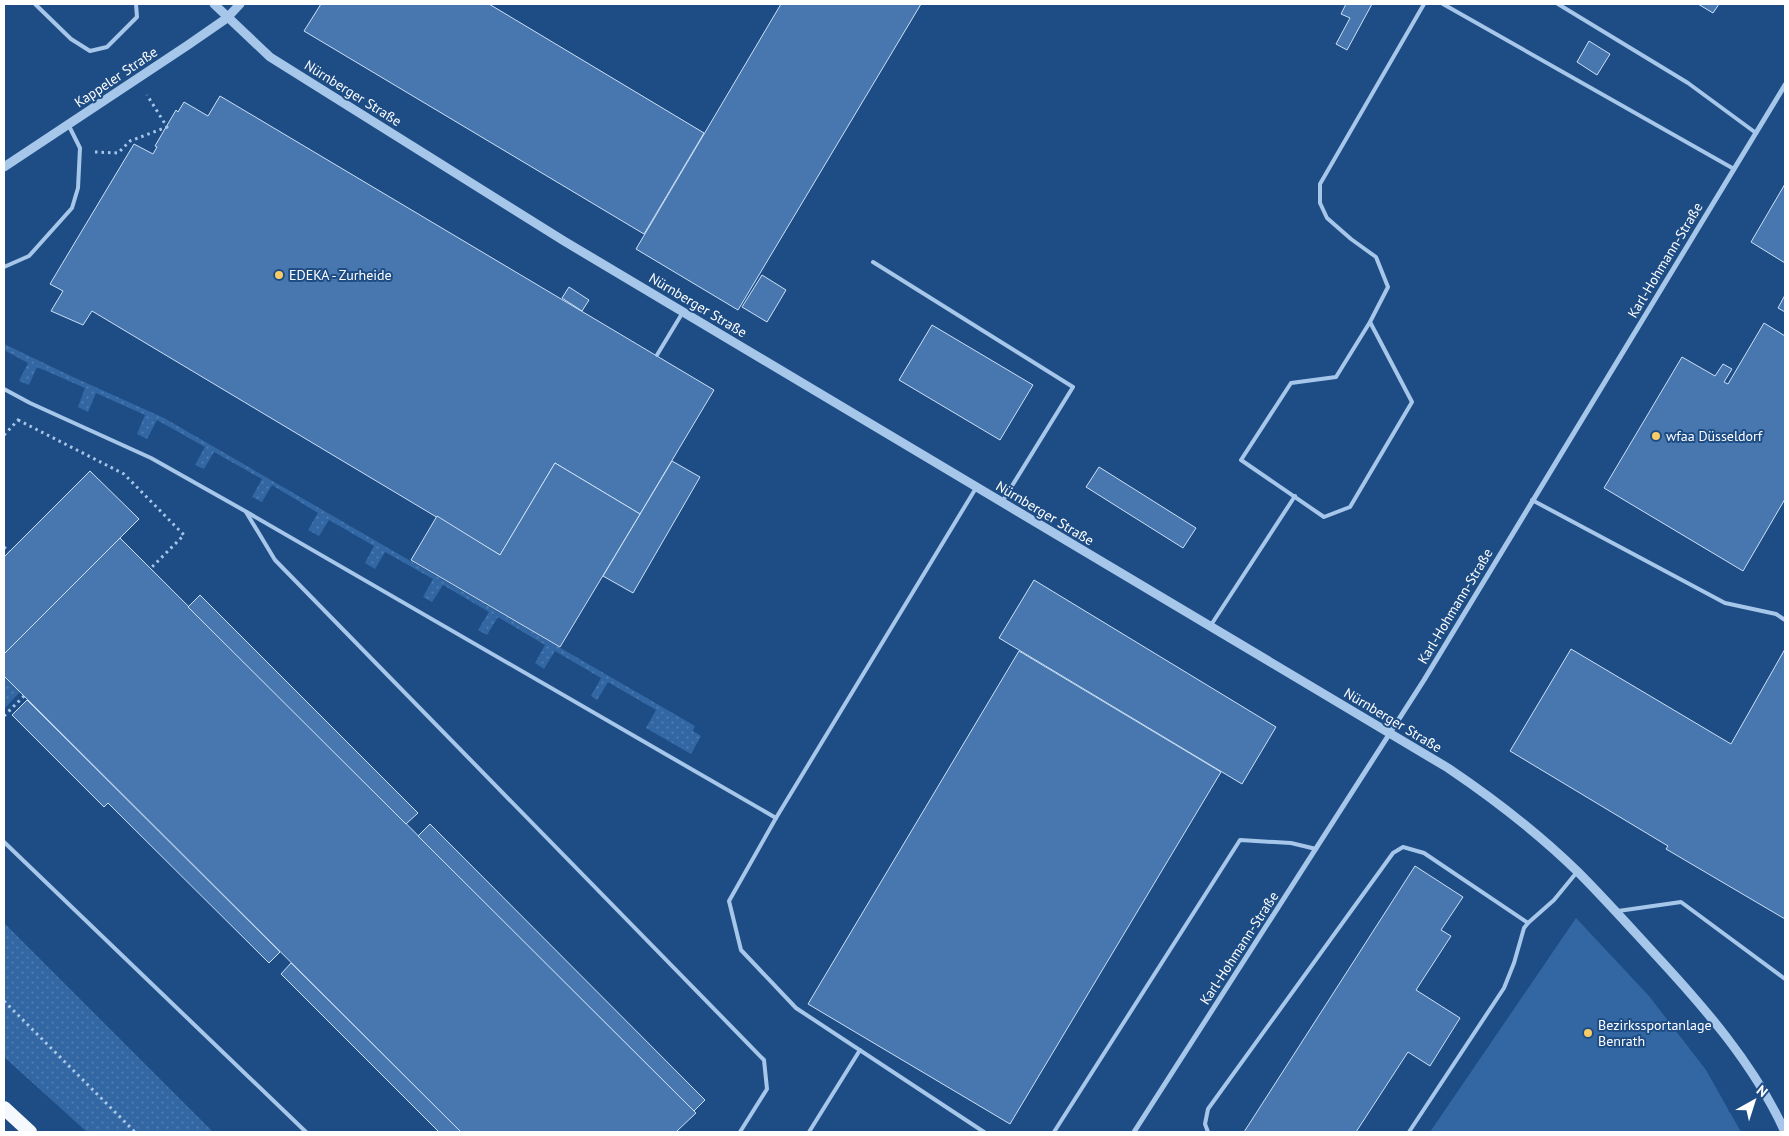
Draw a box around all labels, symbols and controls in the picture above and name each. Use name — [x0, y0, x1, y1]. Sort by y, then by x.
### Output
street label: Kappeler Straße — [71, 43, 161, 111]
street label: Nürnberger Straße — [301, 56, 405, 130]
street label: Karl-Hohmann-Straße — [1623, 199, 1707, 321]
place label: EDEKA - Zurheide — [289, 266, 392, 284]
marker: EDEKA - Zurheide — [273, 269, 285, 281]
street label: Nürnberger Straße — [646, 269, 750, 341]
place label: wfaa Düsseldorf — [1666, 427, 1763, 445]
marker: wfaa Düsseldorf — [1650, 430, 1662, 442]
street label: Nürnberger Straße — [993, 477, 1097, 549]
street label: Karl-Hohmann-Straße — [1413, 545, 1497, 667]
street label: Nürnberger Straße — [1341, 684, 1445, 756]
street label: Karl-Hohmann-Straße — [1196, 888, 1282, 1008]
place label: Bezirkssportanlage Benrath — [1598, 1016, 1712, 1050]
marker: Bezirkssportanlage Benrath — [1582, 1027, 1594, 1039]
north arrow — [1729, 1076, 1779, 1126]
text: N — [1753, 1081, 1771, 1101]

